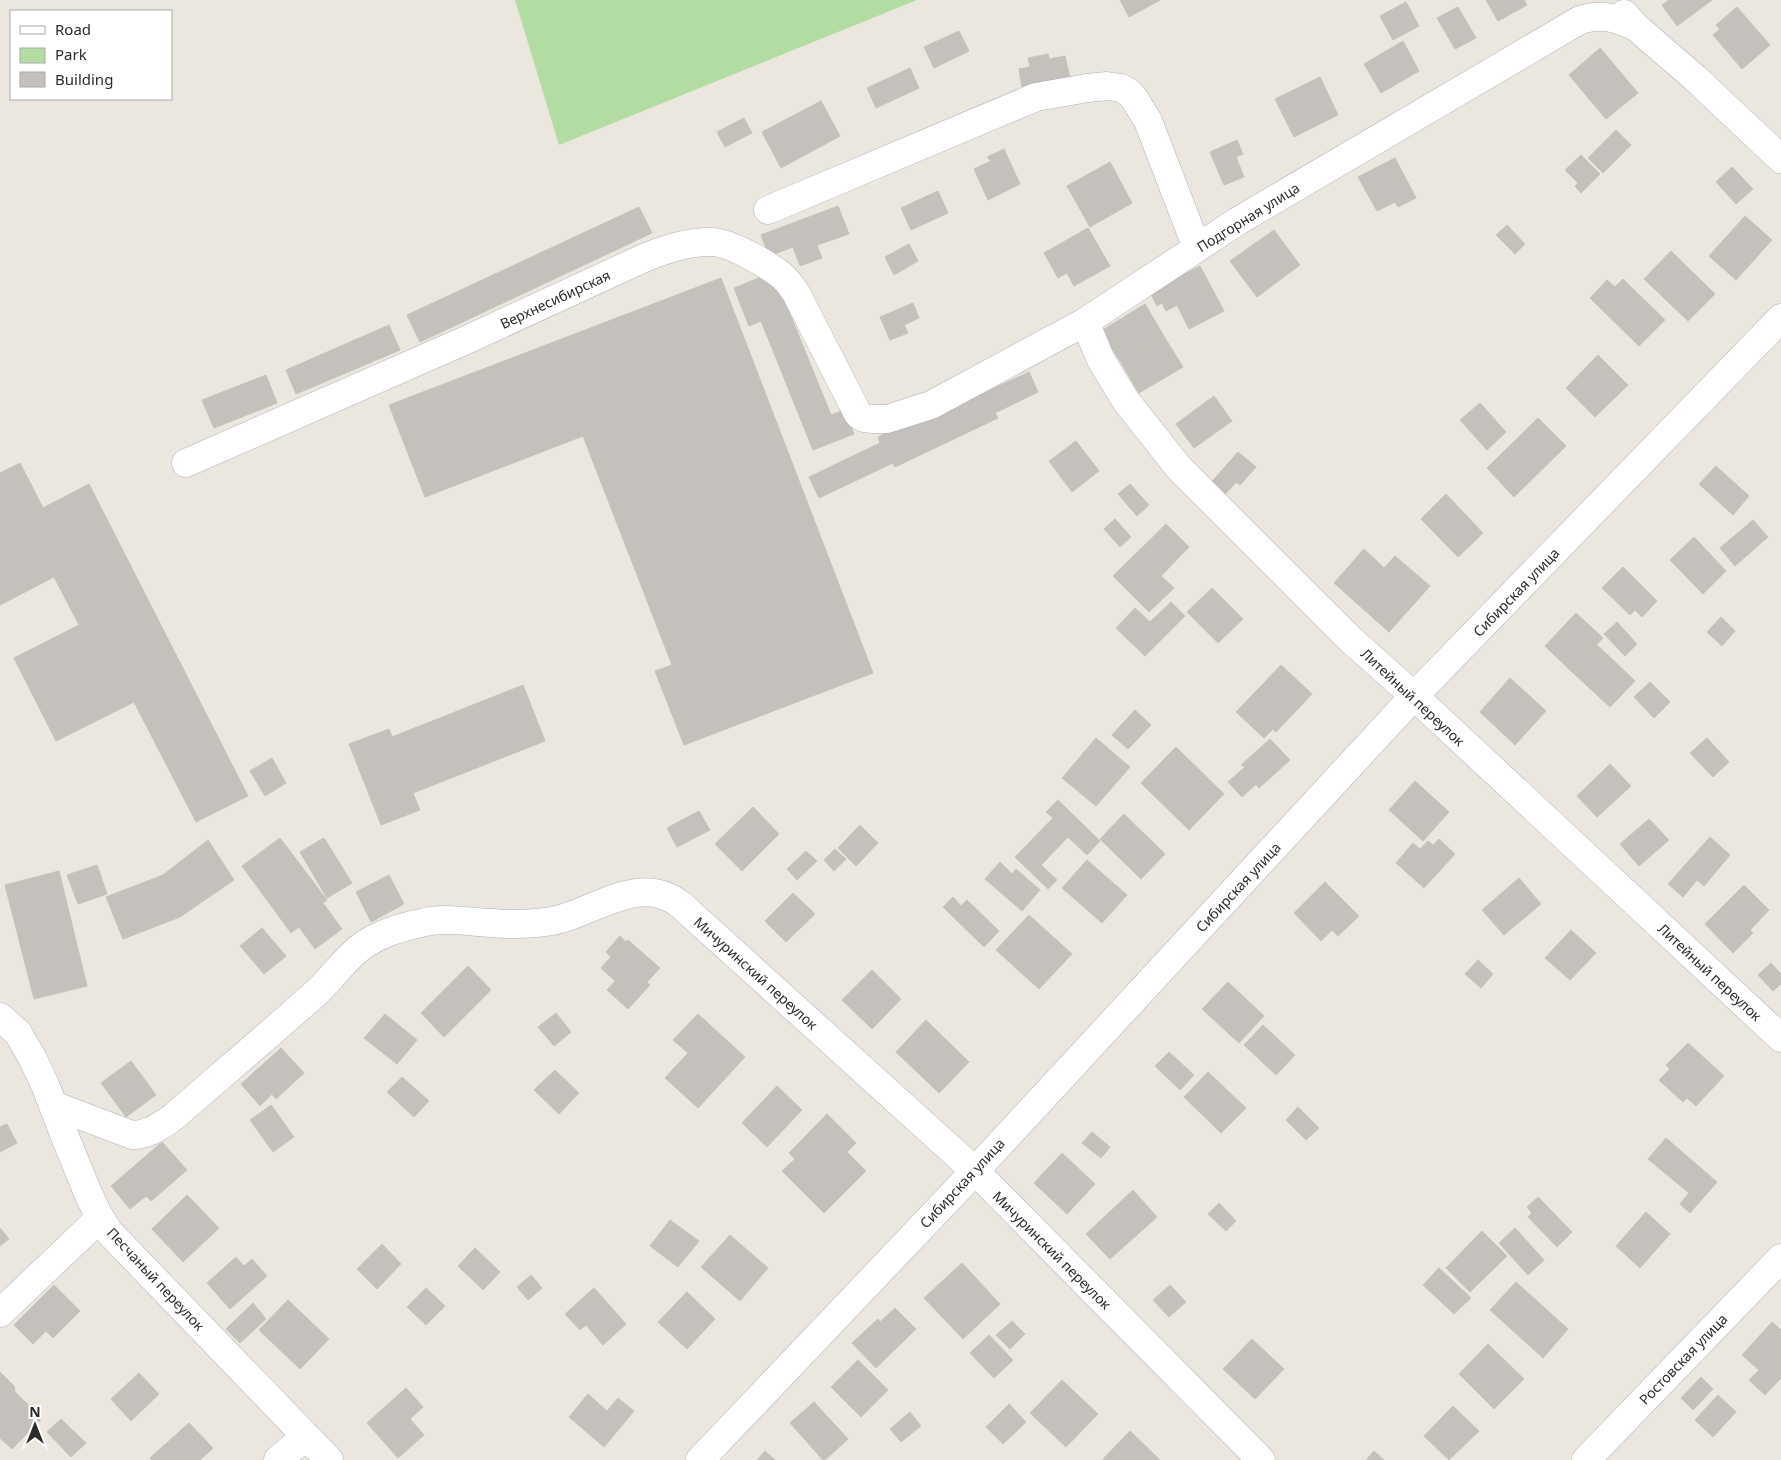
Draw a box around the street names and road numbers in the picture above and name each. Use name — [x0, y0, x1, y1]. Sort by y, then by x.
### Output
street label: Подгорная улица — [1193, 178, 1303, 256]
street label: Верхнесибирская — [497, 265, 613, 333]
street label: Сибирская улица — [1469, 544, 1563, 640]
street label: Литейный переулок — [1357, 644, 1469, 750]
street label: Сибирская улица — [1191, 838, 1285, 936]
street label: Мичуринский переулок — [690, 912, 822, 1034]
street label: Литейный переулок — [1654, 919, 1766, 1025]
street label: Сибирская улица — [915, 1134, 1009, 1232]
street label: Мичуринский переулок — [989, 1187, 1116, 1314]
street label: Песчаный переулок — [103, 1223, 209, 1335]
street label: Ростовская улица — [1635, 1309, 1731, 1409]

